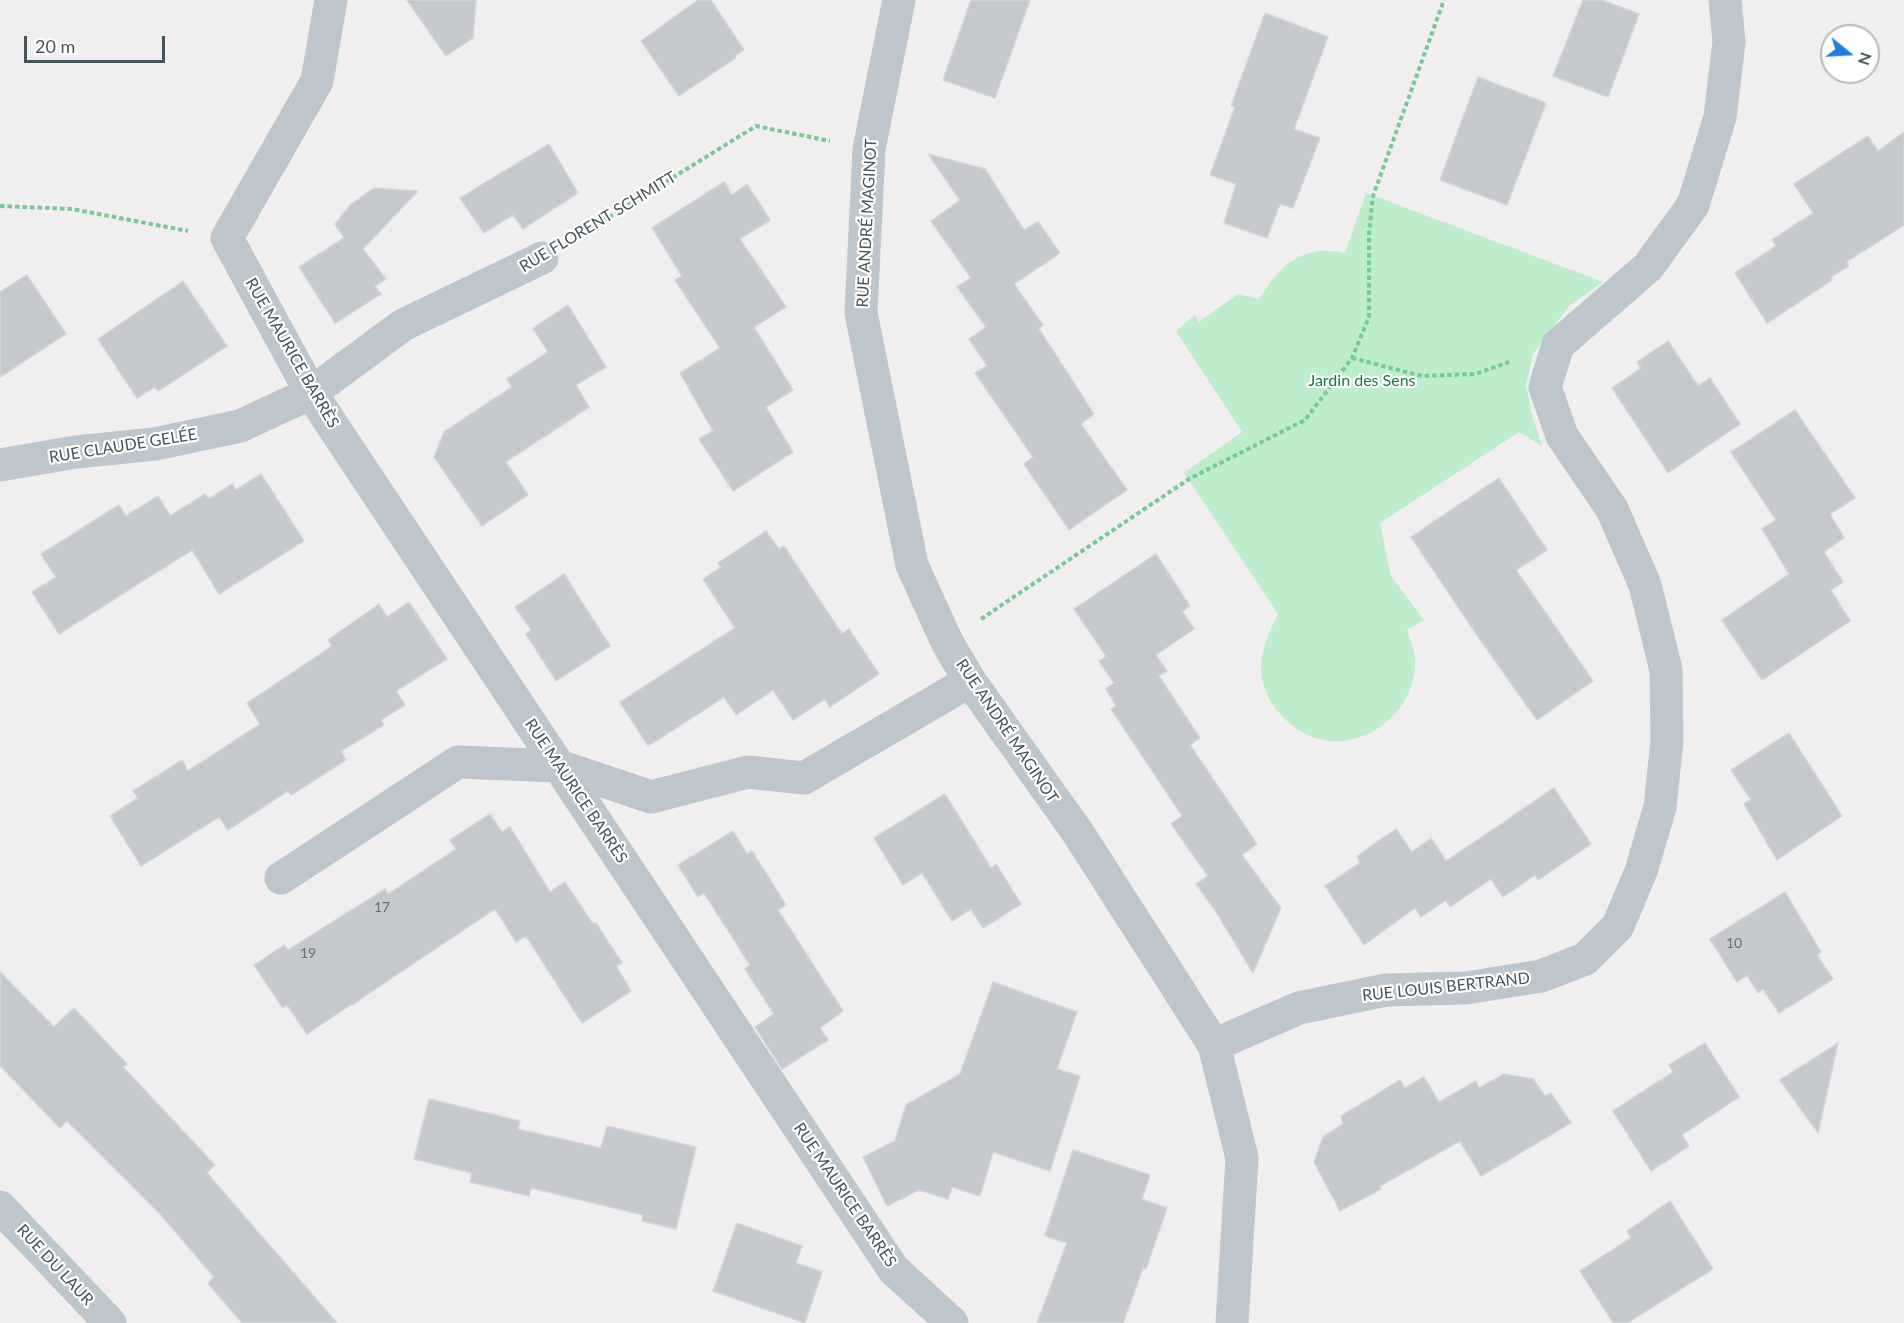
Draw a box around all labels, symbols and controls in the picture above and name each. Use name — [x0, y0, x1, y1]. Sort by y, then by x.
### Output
scale bar — [27, 24, 168, 62]
north arrow — [1820, 24, 1880, 84]
text: 20 m — [35, 35, 75, 57]
text: N — [1855, 50, 1877, 68]
street label: RUE ANDRÉ MAGINOT — [853, 138, 881, 308]
street label: RUE FLORENT SCHMITT — [516, 168, 680, 276]
street label: RUE MAURICE BARRÈS — [241, 275, 343, 431]
park label: Jardin des Sens — [1308, 371, 1416, 391]
street label: RUE CLAUDE GELÉE — [48, 425, 198, 467]
street label: RUE ANDRÉ MAGINOT — [952, 656, 1062, 806]
street label: RUE MAURICE BARRÈS — [521, 715, 631, 867]
house number: 17 — [374, 899, 390, 915]
house number: 10 — [1726, 935, 1742, 951]
house number: 19 — [300, 945, 316, 961]
street label: RUE LOUIS BERTRAND — [1361, 969, 1531, 1005]
street label: RUE MAURICE BARRÈS — [790, 1119, 900, 1271]
street label: RUE DU LAUR — [13, 1221, 97, 1309]

